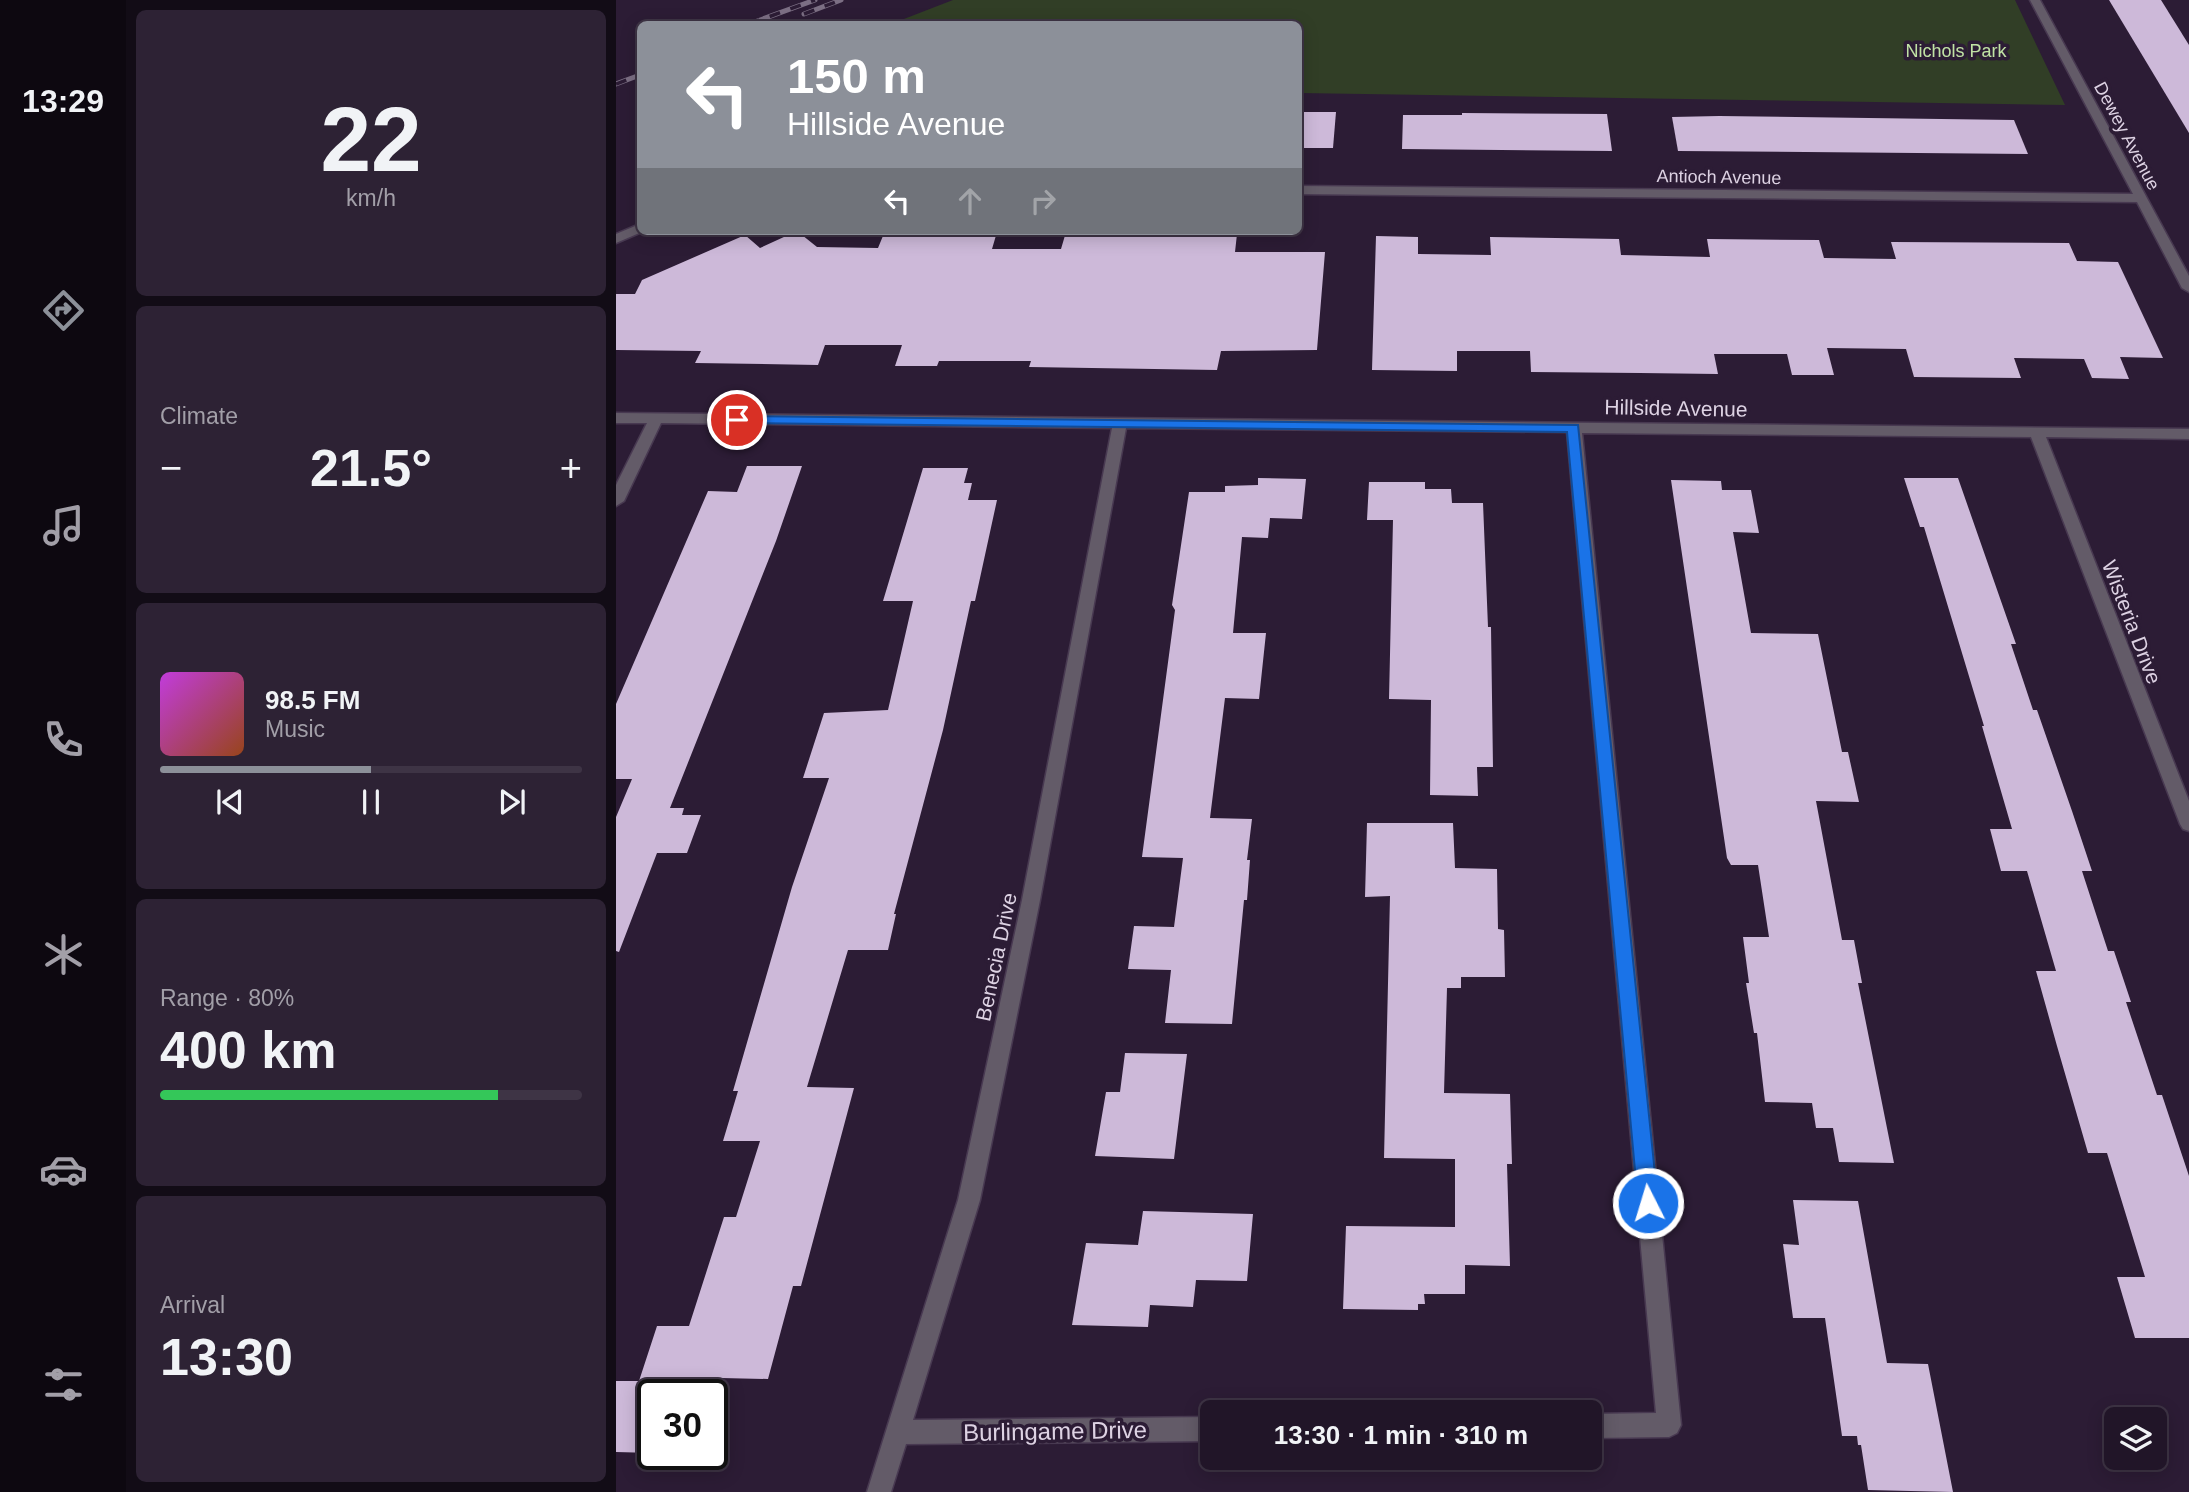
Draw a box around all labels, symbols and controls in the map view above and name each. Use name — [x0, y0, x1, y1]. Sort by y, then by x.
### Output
park label: Nichols Park — [1905, 41, 2008, 61]
icon: left — [672, 49, 763, 140]
text: 150 m — [787, 49, 926, 103]
street label: Dewey Avenue — [2090, 78, 2164, 194]
text: 13:29 — [22, 83, 104, 119]
text: 22 — [320, 89, 422, 190]
text: Hillside Avenue — [787, 106, 1005, 142]
street label: Antioch Avenue — [1656, 166, 1782, 188]
icon: left — [878, 182, 916, 220]
icon: ahead — [951, 182, 989, 220]
icon: right — [1024, 182, 1062, 220]
text: km/h — [346, 185, 396, 211]
icon: directions — [39, 286, 88, 335]
pin — [707, 390, 767, 450]
street label: Hillside Avenue — [1604, 395, 1748, 421]
icon: arrive — [718, 401, 756, 439]
text: Climate — [160, 403, 238, 429]
text: 21.5° — [310, 439, 432, 497]
text: − — [160, 447, 182, 489]
text: + — [560, 447, 582, 489]
icon: music — [39, 501, 88, 550]
street label: Wisteria Drive — [2098, 557, 2166, 687]
text: 98.5 FM — [265, 685, 360, 715]
icon: phone — [39, 715, 88, 764]
text: Music — [265, 716, 325, 742]
icon: previous — [211, 783, 249, 821]
icon: pause — [352, 783, 390, 821]
icon: next — [493, 783, 531, 821]
street label: Benecia Drive — [971, 891, 1021, 1023]
icon: climate — [39, 930, 88, 979]
text: Range · 80% — [160, 985, 294, 1011]
text: 400 km — [160, 1021, 336, 1079]
icon: car — [39, 1145, 88, 1194]
position arrow — [1611, 1166, 1685, 1240]
text: Arrival — [160, 1292, 225, 1318]
text: 13:30 — [160, 1328, 293, 1386]
icon: filters — [39, 1360, 88, 1409]
speed limit sign: 30 — [637, 1379, 728, 1470]
map controls — [2104, 1407, 2167, 1470]
button: layers — [2104, 1407, 2167, 1470]
street label: Burlingame Drive — [963, 1416, 1147, 1446]
text: 13:30 · 1 min · 310 m — [1274, 1420, 1528, 1450]

